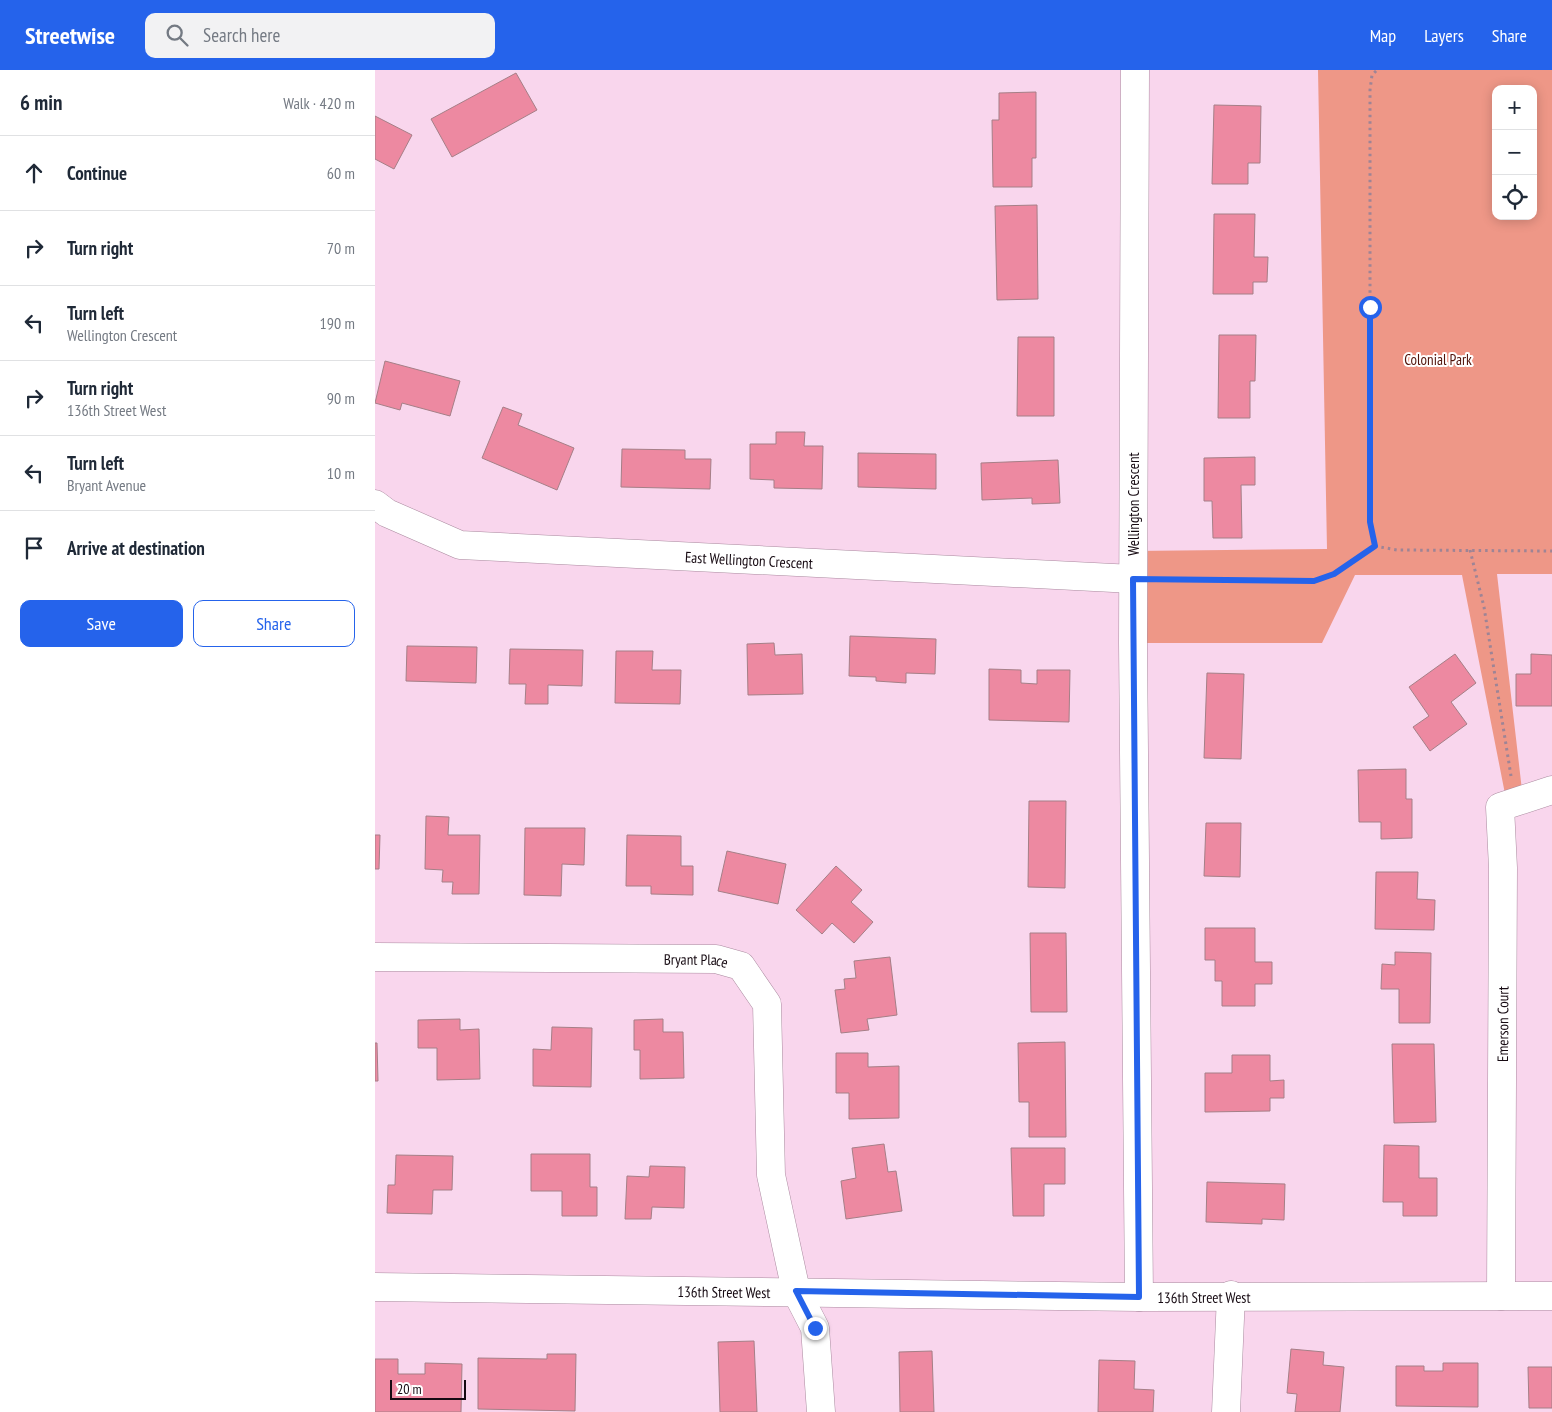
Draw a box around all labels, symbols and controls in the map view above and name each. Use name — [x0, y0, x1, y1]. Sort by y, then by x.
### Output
search box — [145, 13, 495, 58]
text: Streetwise — [25, 20, 115, 51]
icon: search — [163, 21, 191, 49]
text: Search here — [203, 23, 280, 47]
text: Map — [1370, 24, 1396, 47]
text: Layers — [1424, 24, 1464, 47]
text: Share — [1492, 24, 1527, 47]
map controls — [1492, 85, 1537, 220]
button: + — [1492, 85, 1537, 130]
text: 6 min — [20, 89, 62, 116]
text: Walk · 420 m — [283, 93, 355, 113]
button: − — [1492, 130, 1537, 175]
icon: ahead — [20, 159, 48, 187]
text: Continue — [67, 161, 127, 185]
text: 60 m — [327, 163, 355, 183]
button: locate — [1492, 175, 1537, 220]
icon: right — [20, 234, 48, 262]
text: Turn right — [67, 236, 133, 260]
text: 70 m — [327, 238, 355, 258]
route start — [1359, 296, 1382, 319]
text: Turn left — [67, 301, 124, 325]
icon: left — [20, 309, 48, 337]
text: 190 m — [320, 313, 355, 333]
text: Wellington Crescent — [67, 325, 177, 345]
park label: Colonial Park — [1404, 350, 1472, 369]
text: Turn right — [67, 376, 133, 400]
icon: right — [20, 384, 48, 412]
text: 90 m — [327, 388, 355, 408]
text: 136th Street West — [67, 400, 166, 420]
text: Turn left — [67, 451, 124, 475]
street label: Wellington Crescent — [1124, 452, 1143, 556]
icon: left — [20, 459, 48, 487]
text: 10 m — [327, 463, 355, 483]
text: Bryant Avenue — [67, 475, 146, 495]
icon: arrive — [20, 534, 48, 562]
text: Arrive at destination — [67, 536, 205, 560]
street label: East Wellington Crescent — [684, 547, 813, 572]
button: Save — [20, 600, 183, 647]
button: Share — [193, 600, 355, 647]
street label: Bryant Place — [664, 949, 730, 971]
street label: Emerson Court — [1493, 986, 1512, 1062]
street label: 136th Street West — [677, 1281, 771, 1302]
street label: 136th Street West — [1157, 1287, 1251, 1306]
route end — [804, 1317, 827, 1340]
scale bar — [390, 1377, 466, 1400]
text: 20 m — [397, 1380, 422, 1398]

